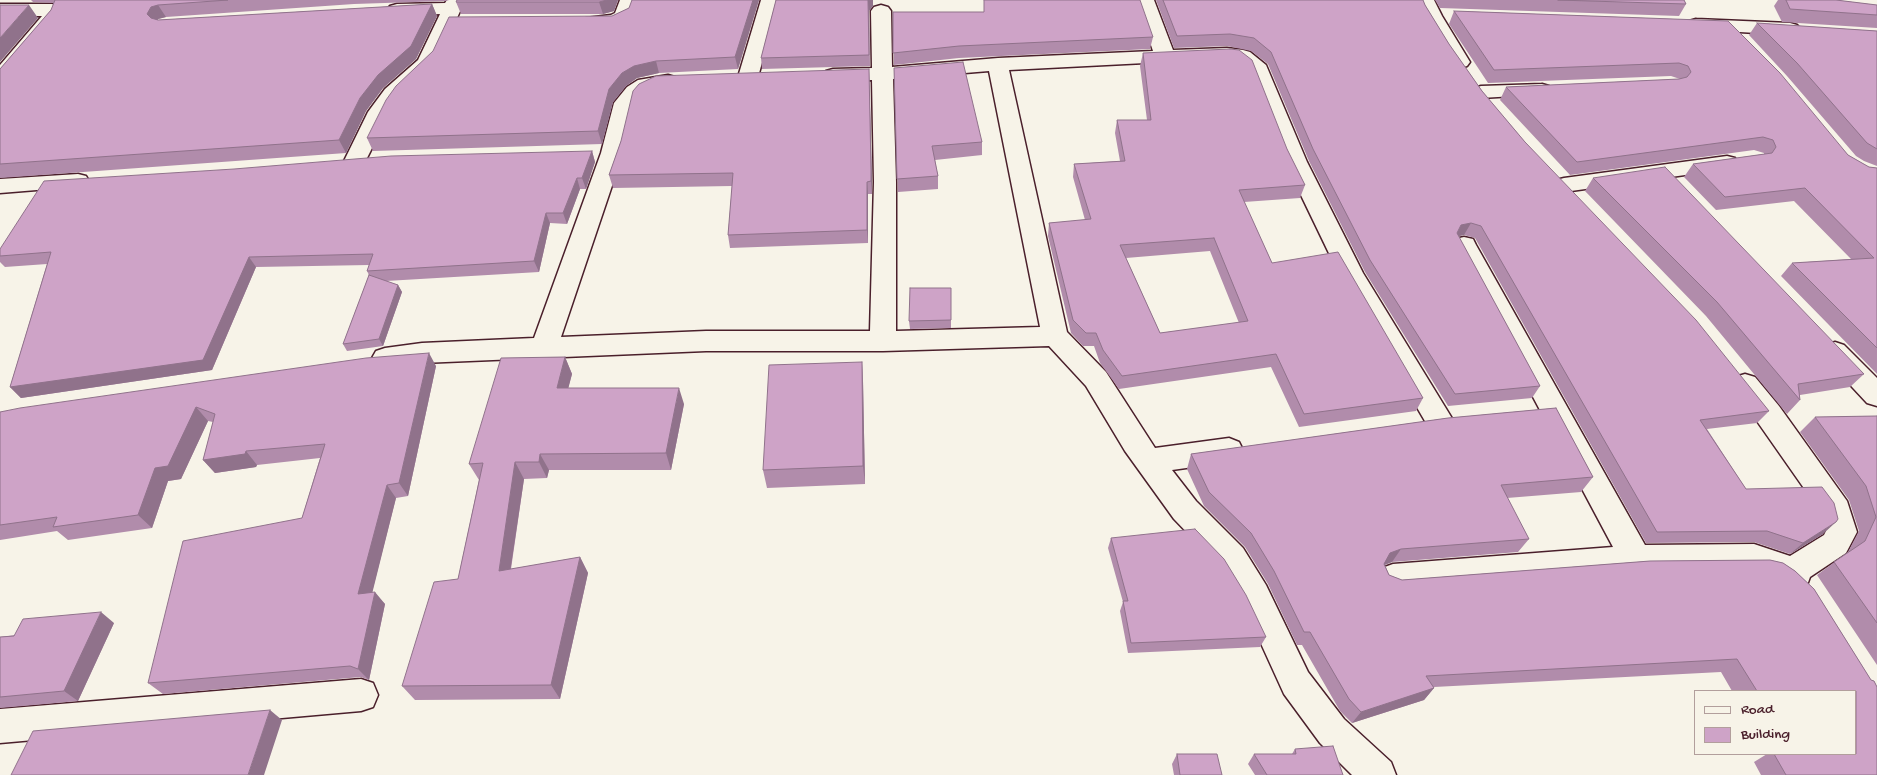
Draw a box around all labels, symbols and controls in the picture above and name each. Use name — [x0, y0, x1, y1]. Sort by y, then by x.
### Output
legend — [1694, 690, 1857, 755]
text: Road — [1741, 701, 1774, 719]
text: Building — [1741, 726, 1790, 744]

